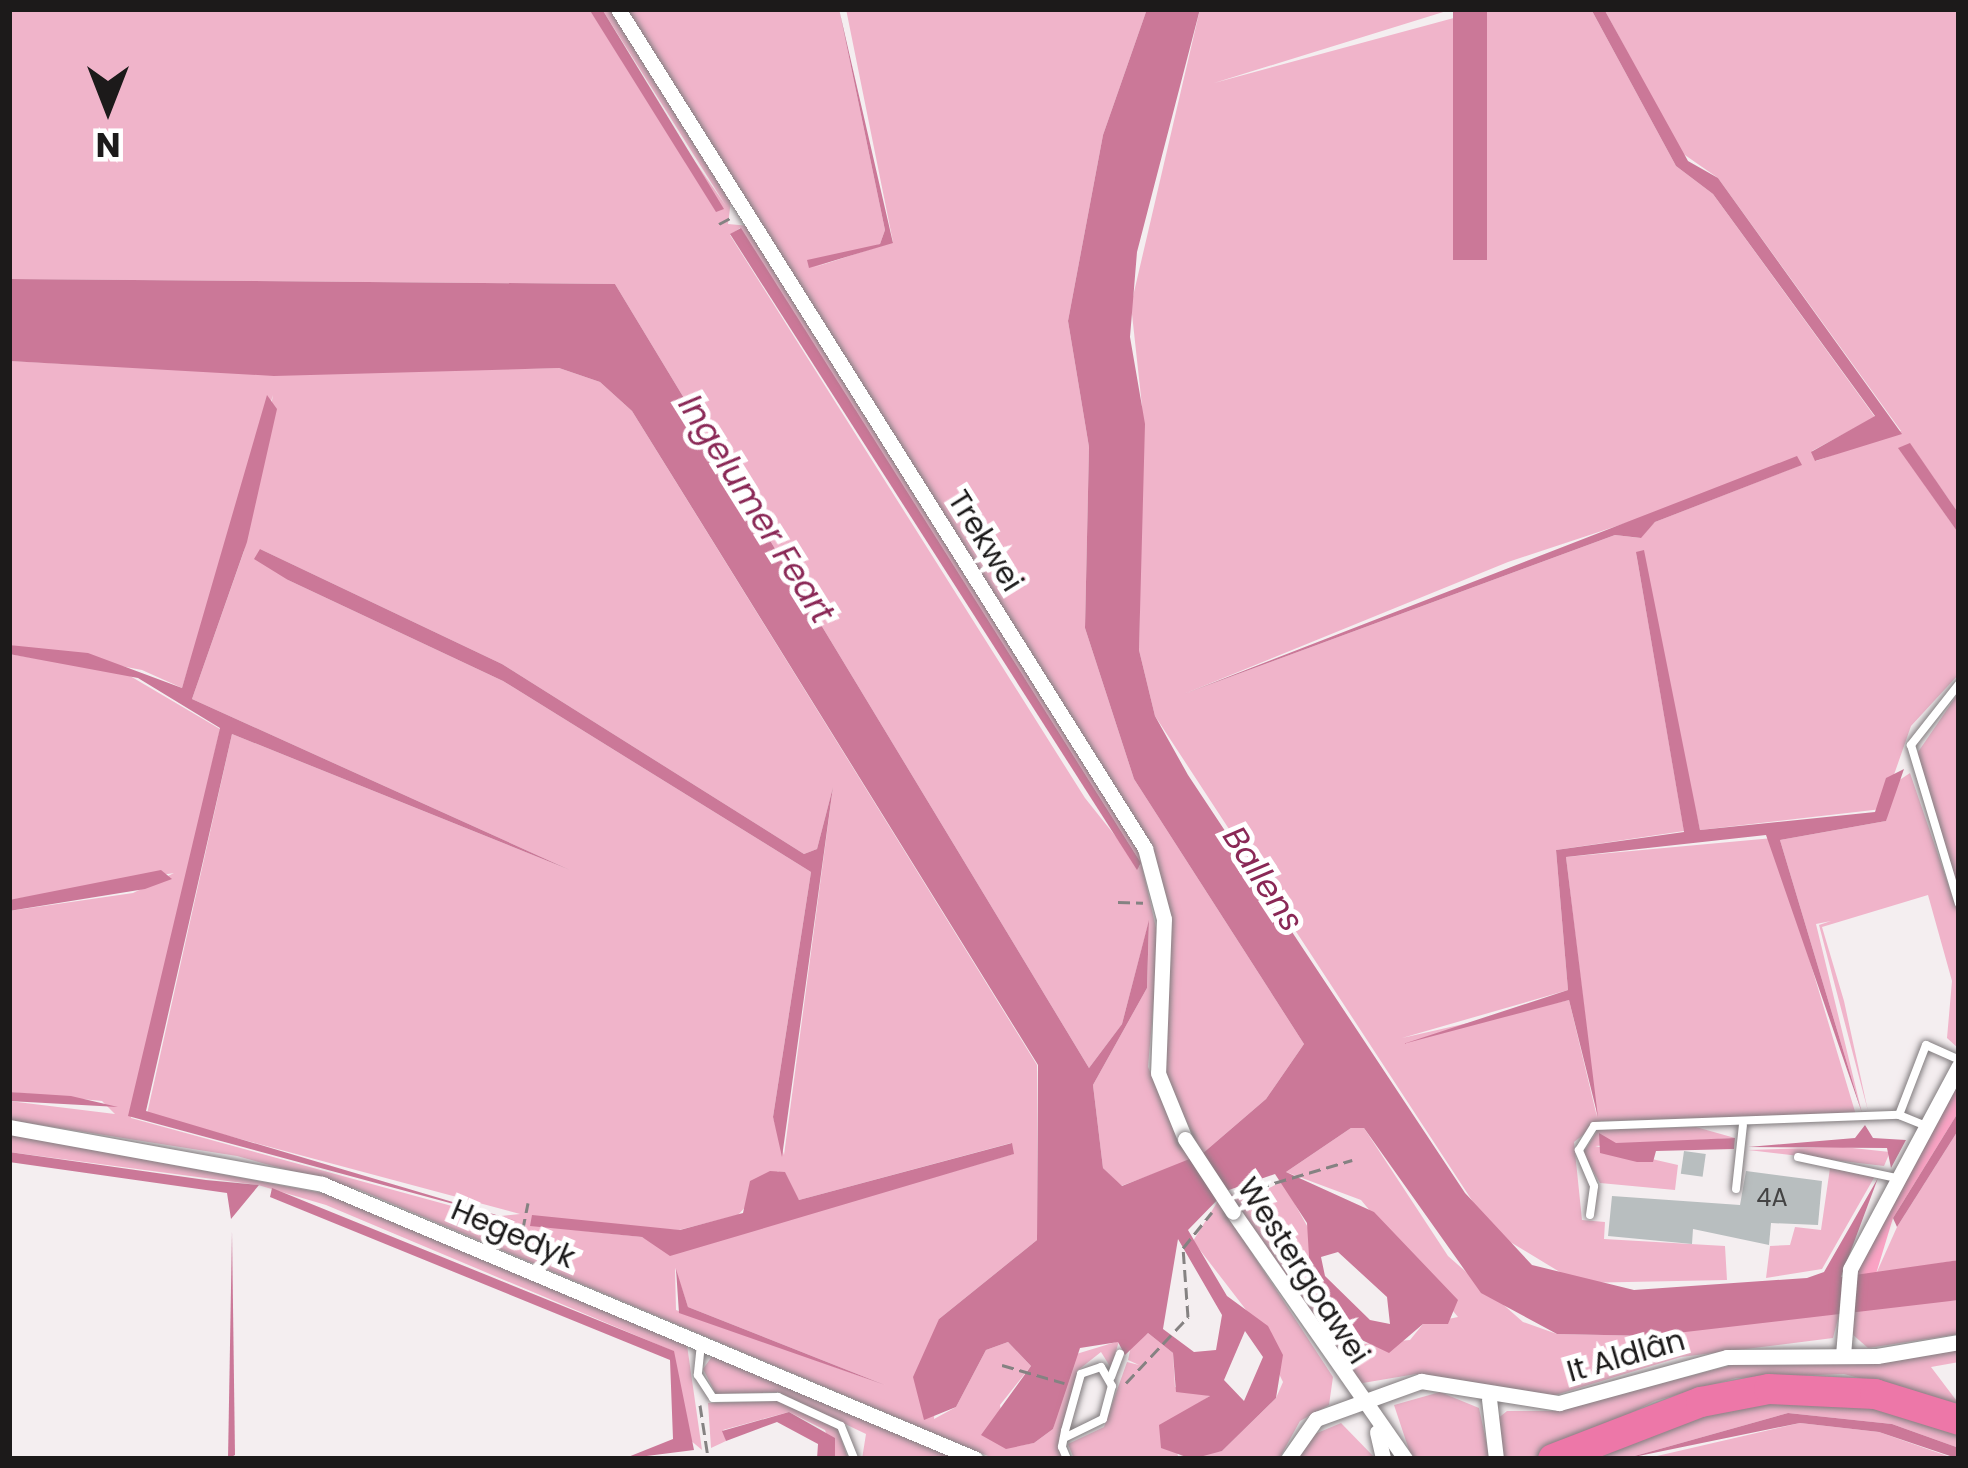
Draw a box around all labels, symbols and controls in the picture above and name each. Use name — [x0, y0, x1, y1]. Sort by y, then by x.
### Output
north arrow — [48, 48, 168, 168]
text: N — [96, 121, 120, 168]
water label: Ingelumer Feart — [670, 388, 842, 630]
street label: Trekwei — [940, 484, 1030, 598]
water label: Ballens — [1214, 819, 1312, 939]
street label: Westergoawei — [1229, 1171, 1377, 1371]
house number: 4A — [1756, 1184, 1788, 1212]
street label: Hegedyk — [446, 1192, 580, 1276]
street label: It Aldlân — [1563, 1322, 1689, 1390]

